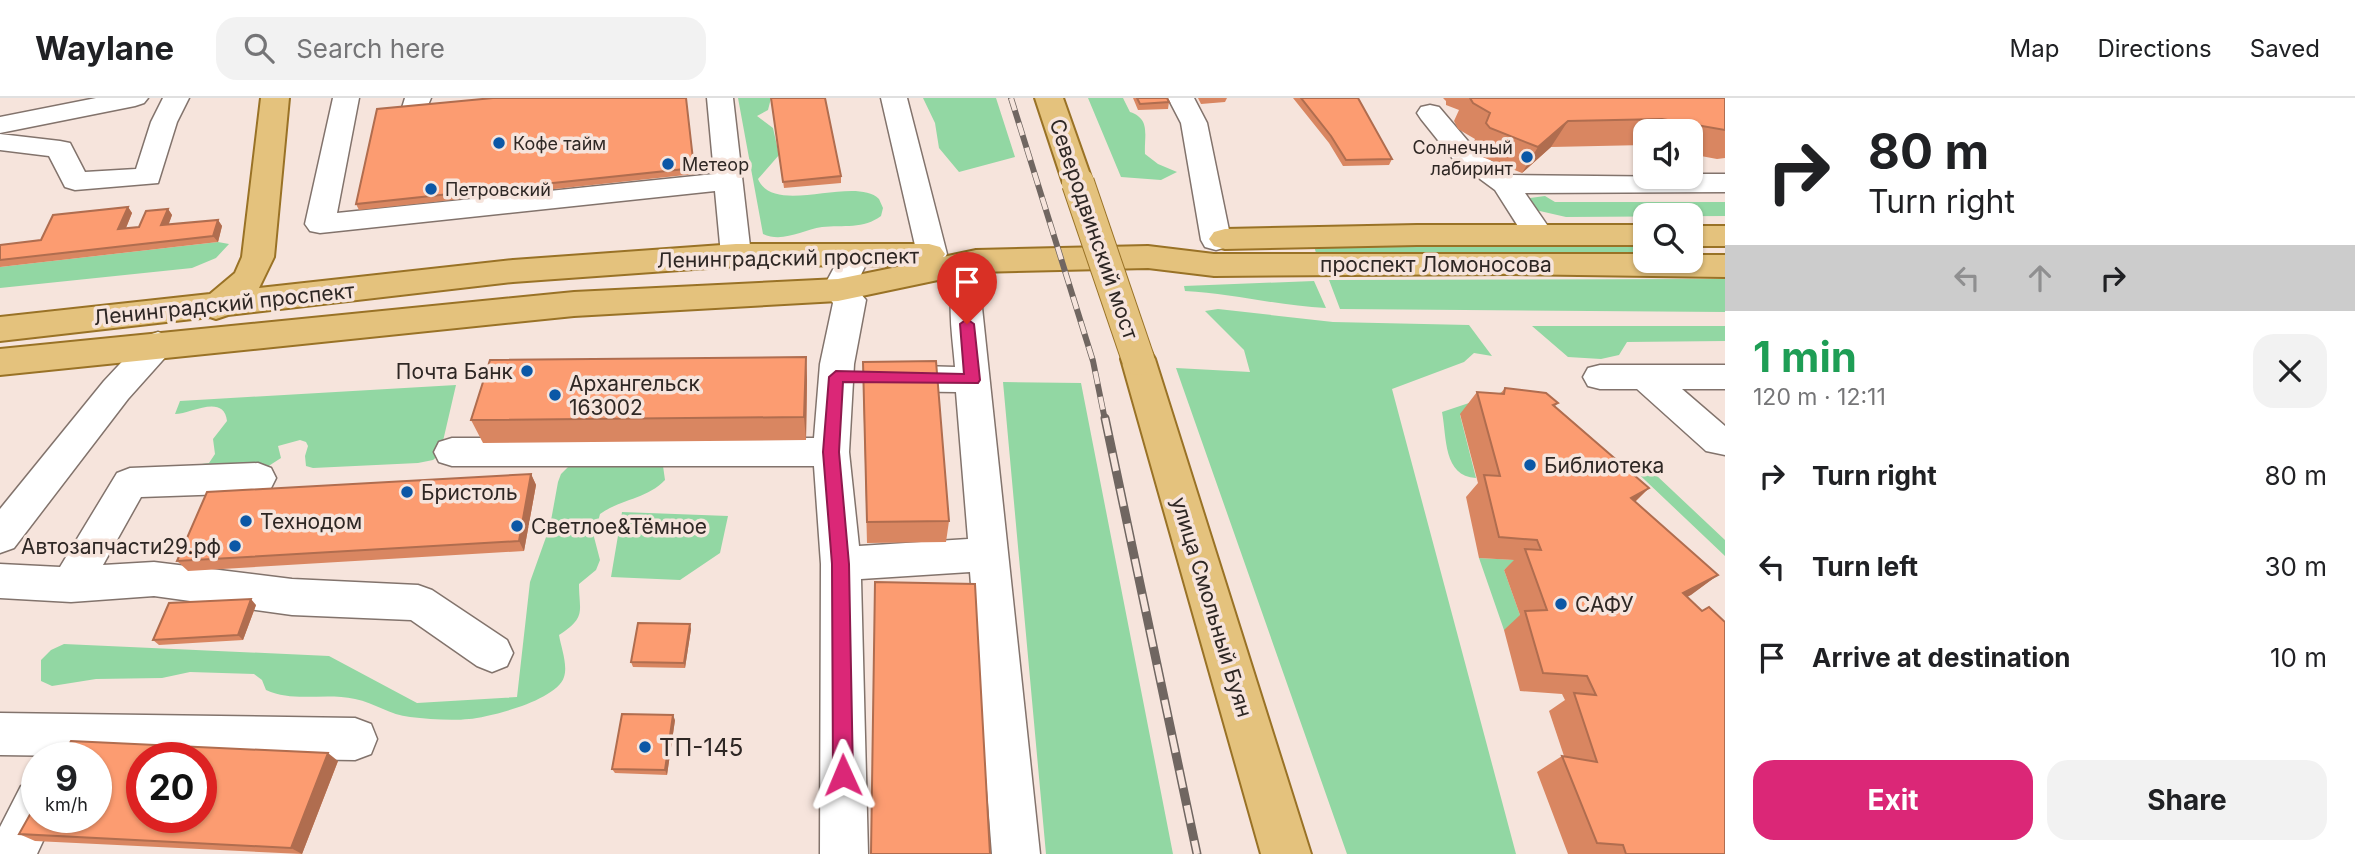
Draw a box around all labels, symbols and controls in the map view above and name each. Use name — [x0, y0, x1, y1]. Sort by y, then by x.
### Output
search box — [216, 17, 706, 80]
text: Waylane — [35, 28, 174, 68]
icon: search — [240, 29, 278, 67]
text: Search here — [296, 33, 445, 64]
text: Map — [2010, 34, 2059, 63]
text: Directions — [2097, 34, 2212, 63]
text: Saved — [2250, 34, 2320, 63]
street label: Северодвинский мост — [1044, 115, 1144, 343]
map controls — [1633, 119, 1703, 273]
button: sound — [1633, 119, 1703, 189]
text: 80 m — [1868, 122, 1989, 181]
icon: right — [1753, 126, 1844, 217]
place label: Кофе тайм — [513, 133, 606, 154]
marker: Кофе тайм — [491, 135, 507, 151]
place label: Солнечный лабиринт — [1412, 137, 1514, 179]
marker: Солнечный лабиринт — [1519, 149, 1535, 165]
place label: Метеор — [682, 154, 749, 175]
marker: Метеор — [660, 156, 676, 172]
place label: Петровский — [445, 179, 551, 200]
marker: Петровский — [423, 181, 439, 197]
text: Turn right — [1868, 182, 2015, 221]
button: search — [1633, 203, 1703, 273]
street label: Ленинградский проспект — [657, 243, 920, 273]
pin — [937, 252, 997, 324]
street label: проспект Ломоносова — [1320, 252, 1552, 277]
icon: left — [1948, 259, 1986, 297]
icon: ahead — [2021, 259, 2059, 297]
icon: right — [2094, 259, 2132, 297]
icon: arrive — [948, 263, 986, 301]
street label: Ленинградский проспект — [92, 278, 356, 330]
text: 1 min — [1753, 331, 1857, 382]
button: close — [2253, 334, 2327, 408]
place label: Почта Банк — [396, 359, 514, 384]
marker: Почта Банк — [519, 363, 535, 379]
place label: Архангельск 163002 — [569, 371, 700, 420]
text: 120 m · 12:11 — [1753, 383, 1886, 411]
marker: Архангельск 163002 — [547, 387, 563, 403]
place label: Библиотека — [1544, 453, 1664, 478]
marker: Библиотека — [1522, 457, 1538, 473]
icon: right — [1753, 457, 1791, 495]
text: Turn right — [1812, 460, 1937, 491]
text: 80 m — [2264, 460, 2327, 491]
place label: Бристоль — [421, 480, 518, 505]
marker: Бристоль — [399, 484, 415, 500]
street label: улица Смольный Буян — [1167, 494, 1257, 720]
place label: Технодом — [260, 509, 362, 534]
marker: Технодом — [238, 513, 254, 529]
place label: Светлое&Тёмное — [531, 514, 707, 539]
marker: Светлое&Тёмное — [509, 518, 525, 534]
place label: Автозапчасти29.рф — [21, 534, 221, 559]
marker: Автозапчасти29.рф — [227, 538, 243, 554]
icon: left — [1753, 548, 1791, 586]
text: Turn left — [1812, 551, 1918, 582]
text: 30 m — [2264, 551, 2327, 582]
place label: САФУ — [1575, 592, 1634, 617]
marker: САФУ — [1553, 596, 1569, 612]
icon: arrive — [1753, 639, 1791, 677]
text: Arrive at destination — [1812, 642, 2071, 673]
text: 10 m — [2270, 642, 2327, 673]
place label: ТП-145 — [659, 733, 743, 762]
position arrow — [806, 738, 880, 812]
marker: ТП-145 — [637, 739, 653, 755]
speed limit sign: 20 — [126, 742, 217, 833]
text: 9 — [55, 757, 78, 799]
button: Exit — [1753, 760, 2033, 840]
button: Share — [2047, 760, 2327, 840]
text: km/h — [45, 794, 88, 815]

